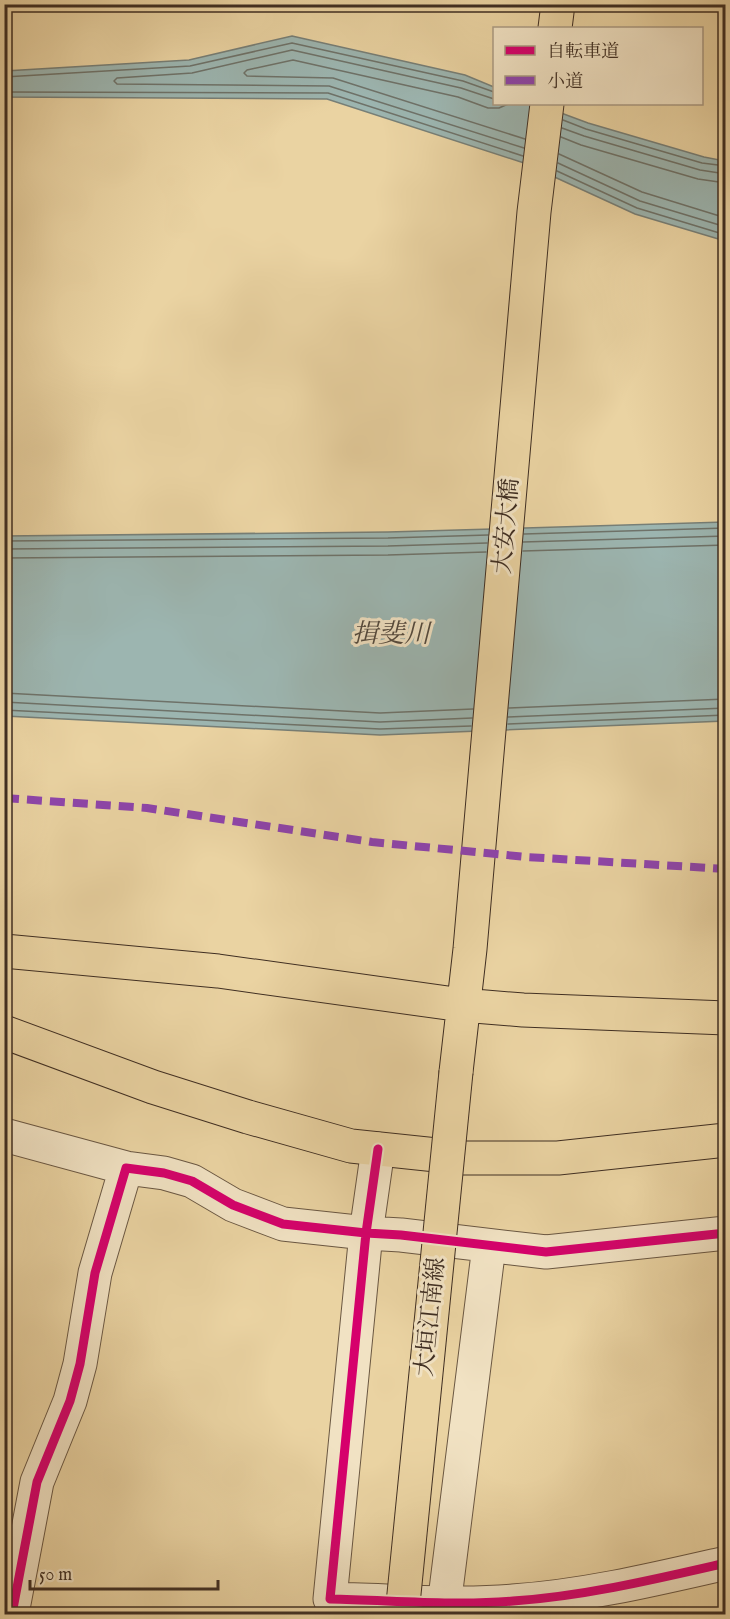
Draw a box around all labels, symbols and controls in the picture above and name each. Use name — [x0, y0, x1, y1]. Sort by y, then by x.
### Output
legend — [493, 27, 703, 105]
text: 自転車道 — [547, 41, 619, 64]
text: 小道 — [547, 71, 583, 94]
street label: 大安大橋 — [487, 477, 527, 575]
water label: 揖斐川 — [352, 618, 433, 651]
street label: 大垣江南線 — [409, 1256, 453, 1378]
scale bar — [30, 1553, 218, 1591]
text: 50 m — [39, 1564, 72, 1587]

